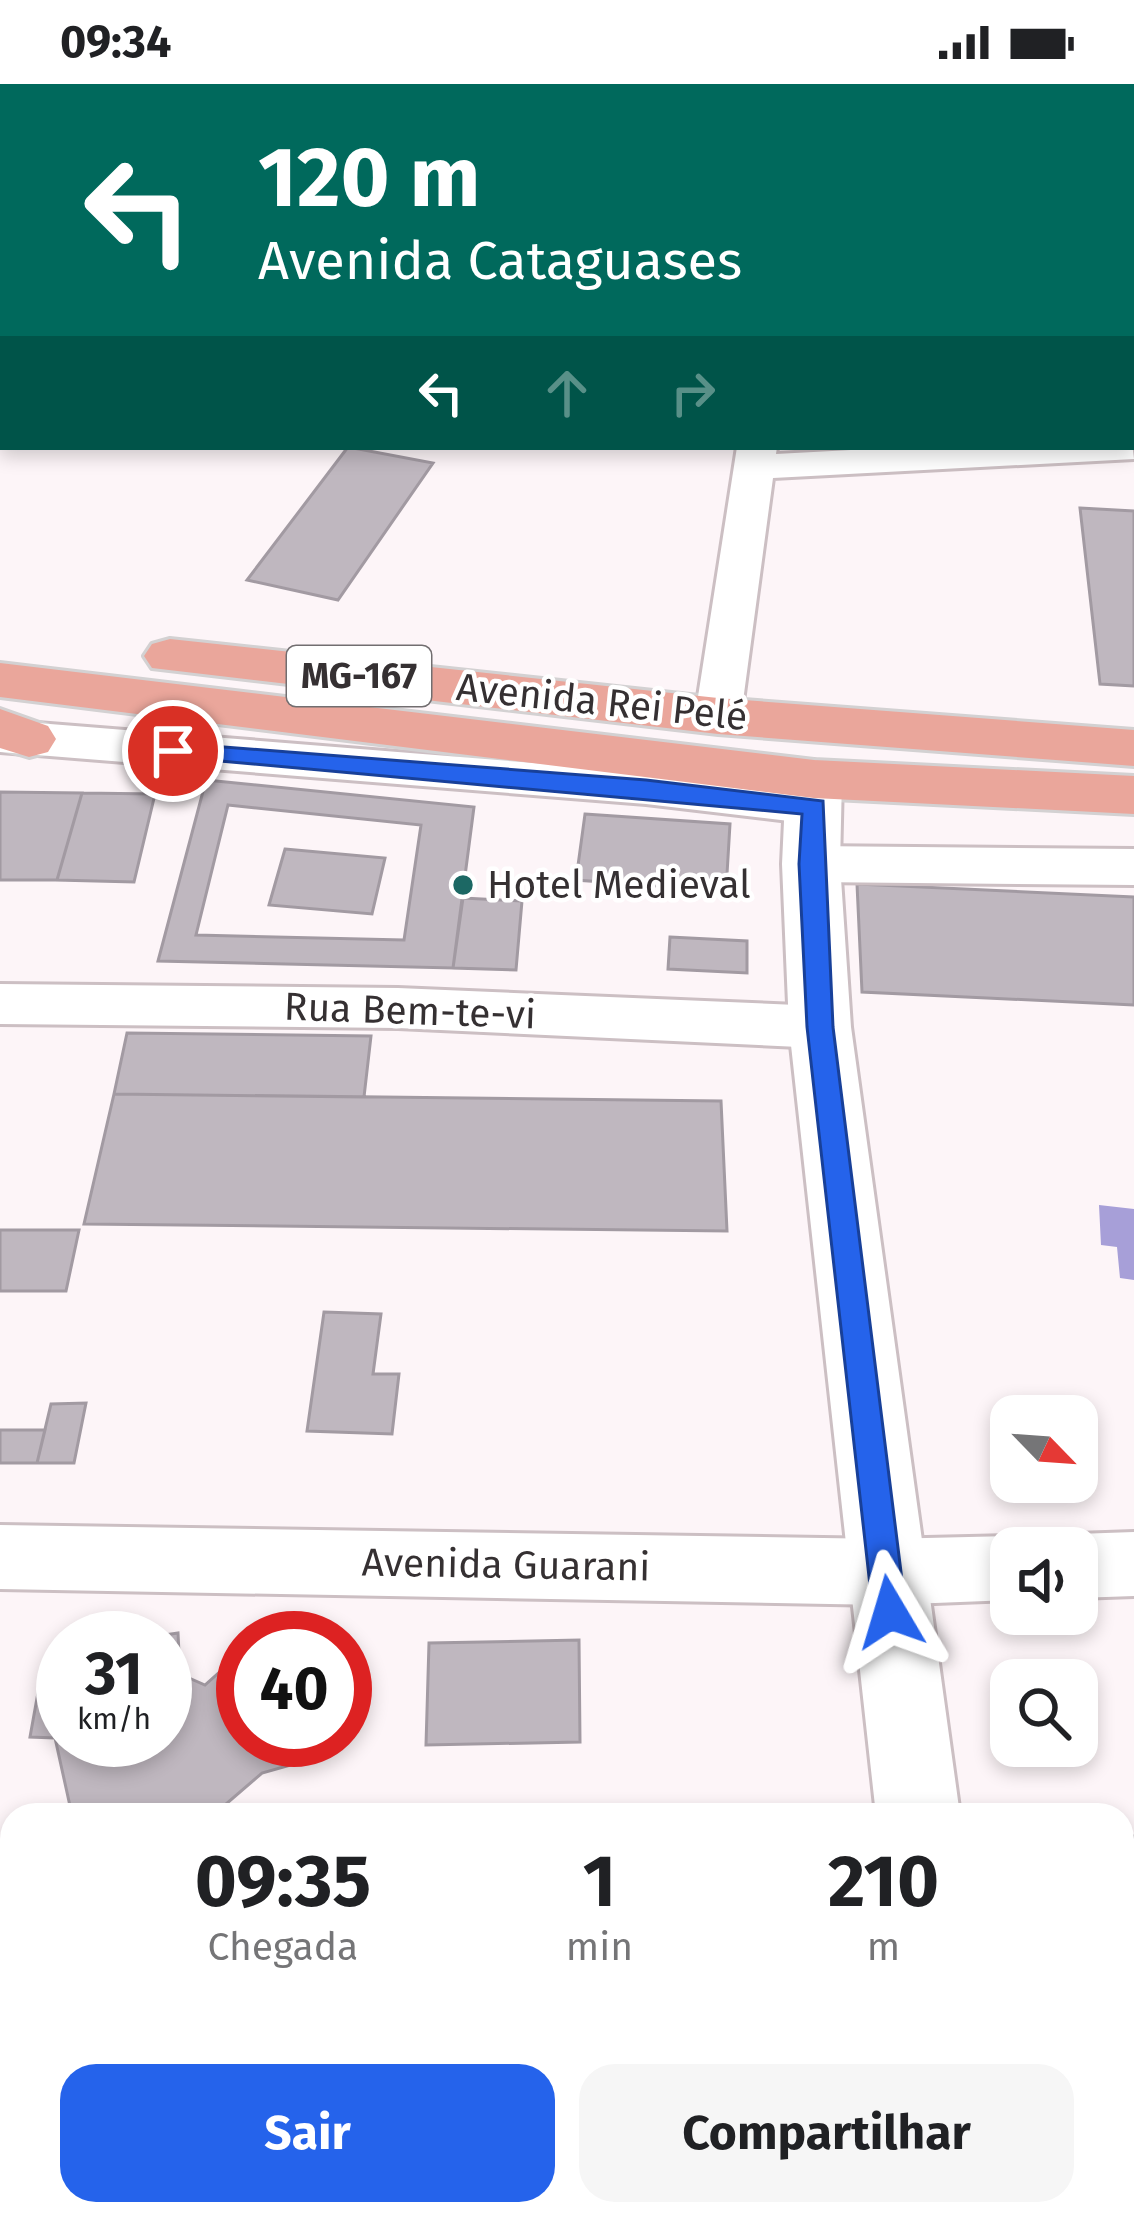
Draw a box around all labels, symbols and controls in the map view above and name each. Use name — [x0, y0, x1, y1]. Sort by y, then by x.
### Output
text: 09:34 — [60, 15, 171, 69]
text: 120 m — [258, 127, 480, 228]
icon: left — [60, 132, 216, 288]
text: Avenida Cataguases — [258, 229, 742, 293]
icon: left — [408, 360, 474, 426]
icon: ahead — [534, 360, 600, 426]
icon: right — [660, 360, 726, 426]
road number: MG-167 — [287, 646, 431, 706]
street label: Avenida Rei Pelé — [454, 664, 750, 740]
pin — [122, 700, 224, 802]
icon: arrive — [140, 718, 206, 784]
place label: Hotel Medieval — [487, 862, 751, 908]
marker: Hotel Medieval — [450, 872, 476, 898]
street label: Rua Bem-te-vi — [283, 984, 537, 1038]
north arrow — [990, 1395, 1098, 1503]
map controls — [990, 1395, 1098, 1767]
button: sound — [990, 1527, 1098, 1635]
street label: Avenida Guarani — [361, 1539, 651, 1591]
position arrow — [827, 1549, 953, 1675]
speed limit sign: 40 — [216, 1611, 372, 1767]
text: 31 — [85, 1638, 143, 1710]
button: search — [990, 1659, 1098, 1767]
text: km/h — [77, 1701, 151, 1737]
text: 09:35 — [195, 1839, 371, 1925]
text: 1 — [583, 1839, 616, 1925]
text: 210 — [828, 1839, 939, 1925]
text: Chegada — [207, 1924, 358, 1970]
text: min — [566, 1924, 633, 1970]
text: m — [867, 1924, 900, 1970]
button: Sair — [60, 2064, 555, 2202]
button: Compartilhar — [579, 2064, 1074, 2202]

